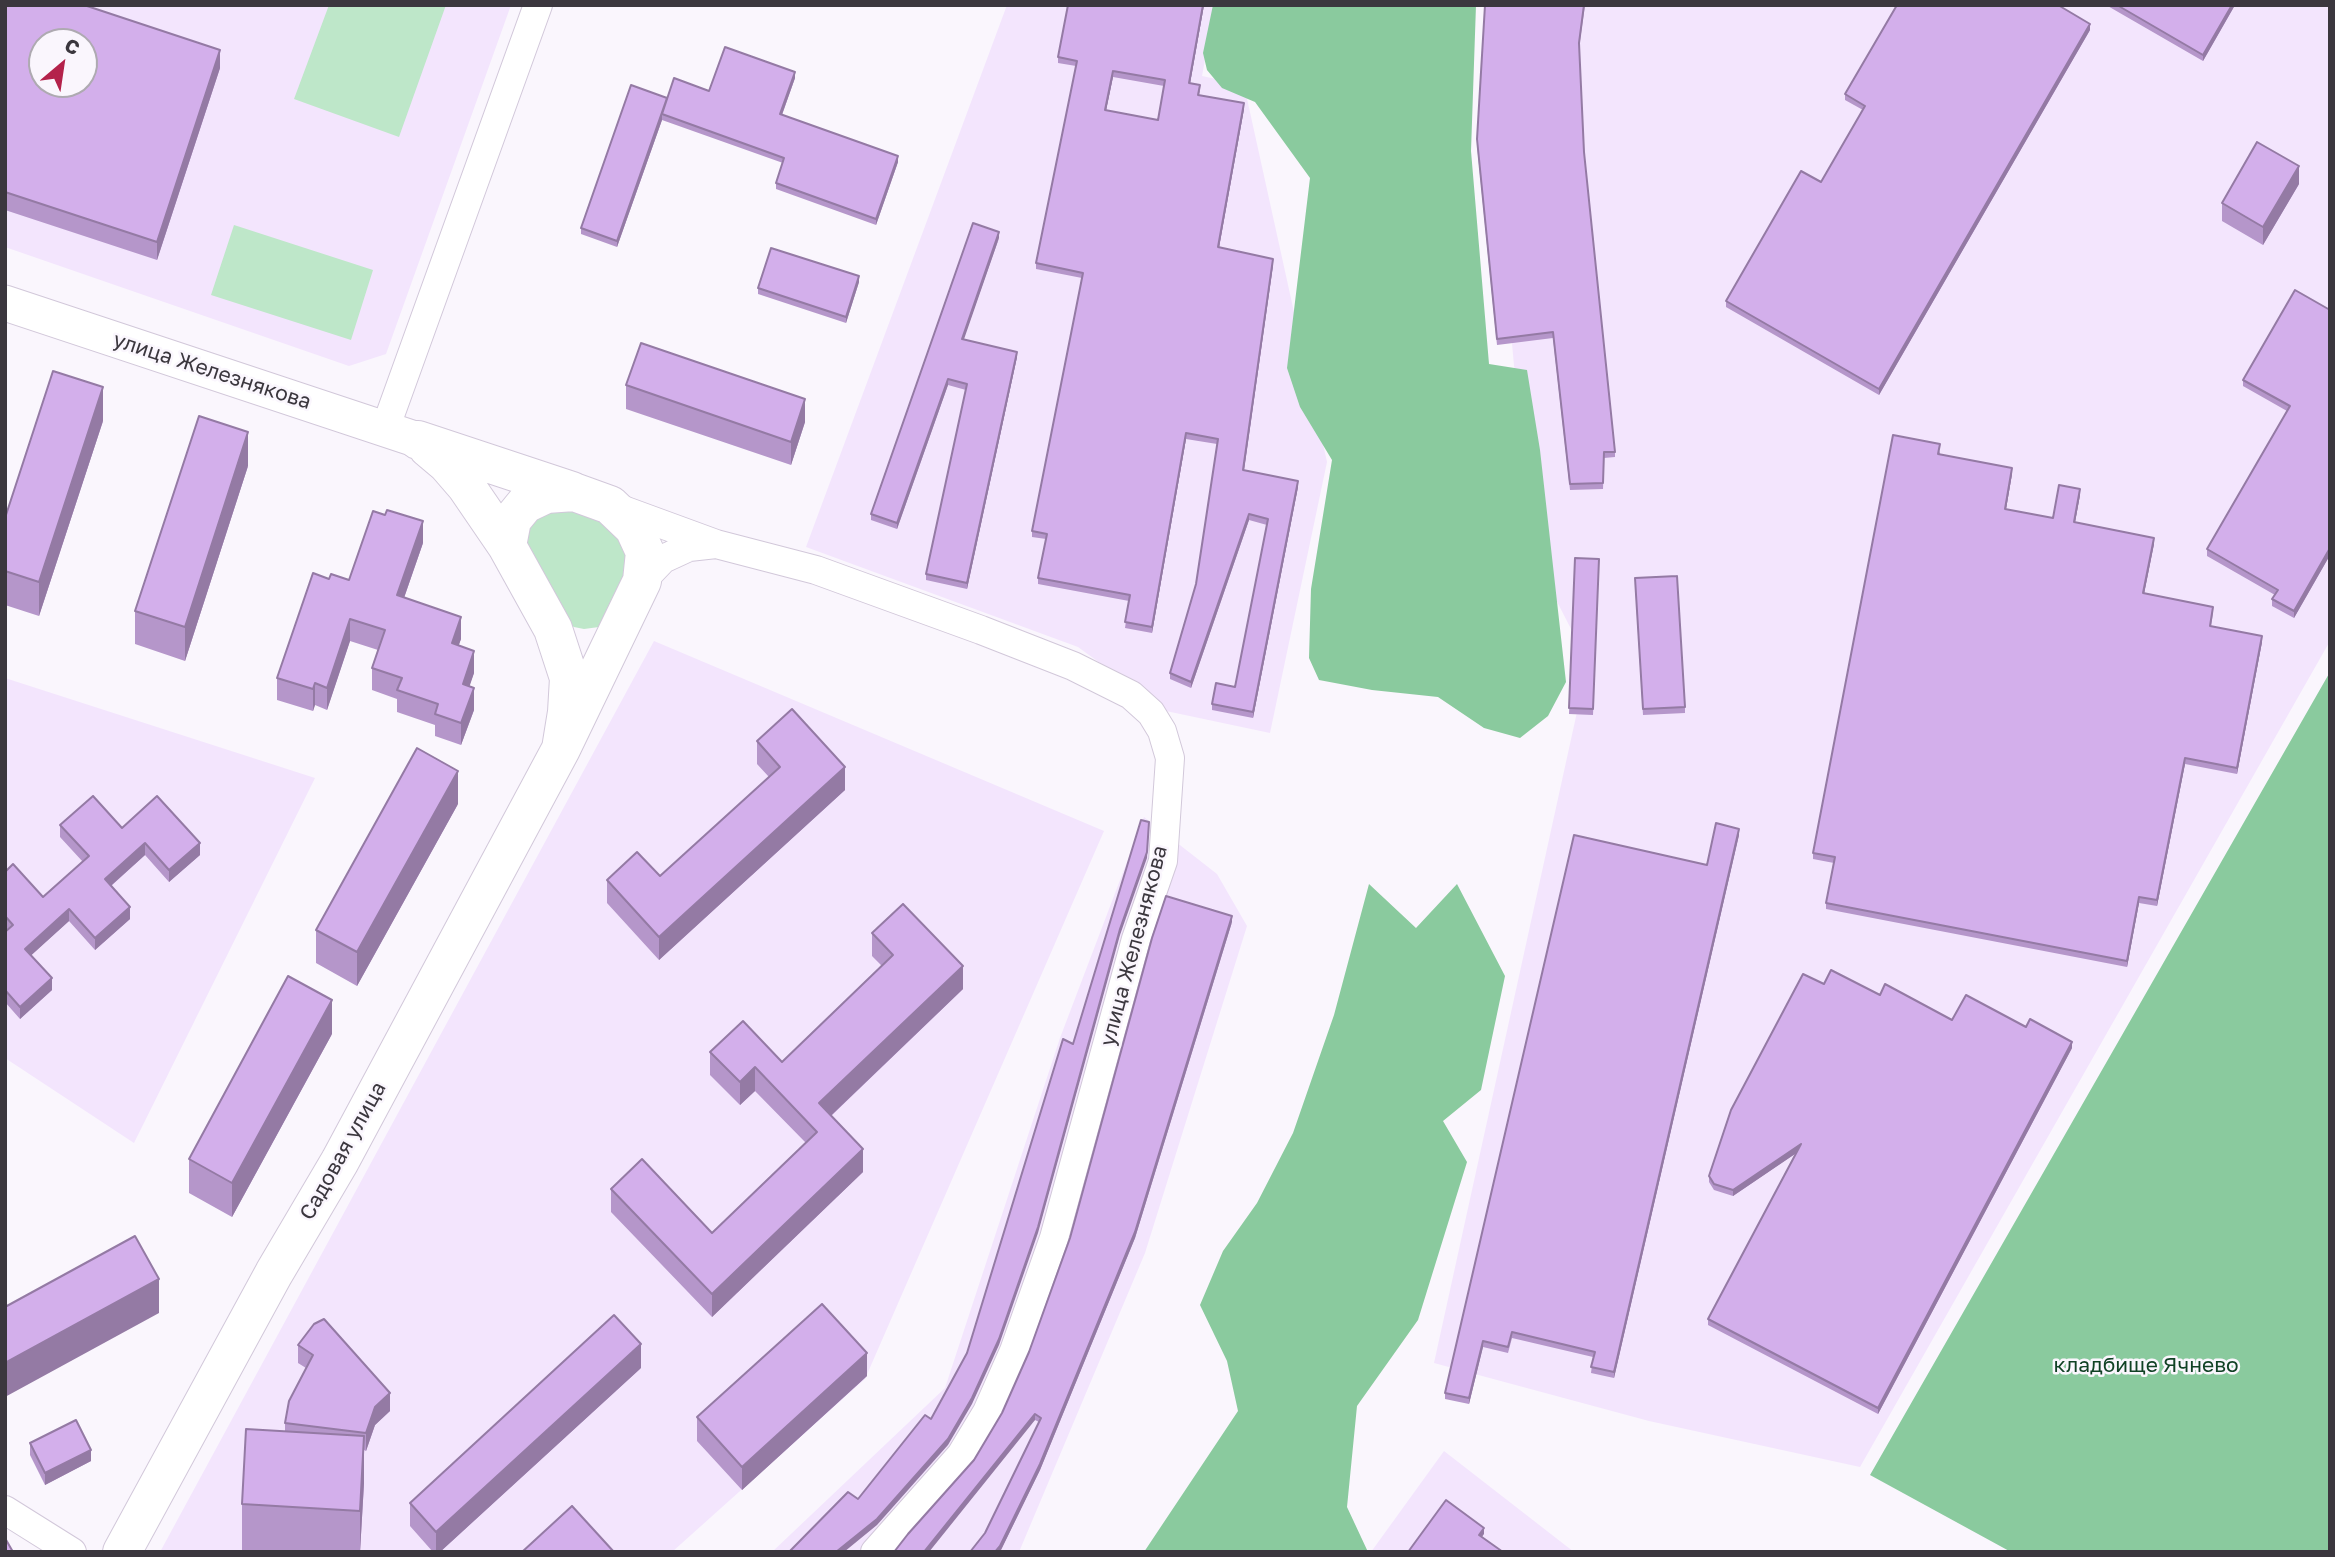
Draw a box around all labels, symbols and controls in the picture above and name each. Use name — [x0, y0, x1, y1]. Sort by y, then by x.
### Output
north arrow — [28, 28, 98, 98]
text: С — [61, 33, 84, 59]
street label: улица Железнякова — [110, 327, 314, 415]
street label: улица Железнякова — [1095, 843, 1173, 1049]
street label: Садовая улица — [295, 1078, 391, 1224]
park label: кладбище Ячнево — [2053, 1352, 2239, 1378]

